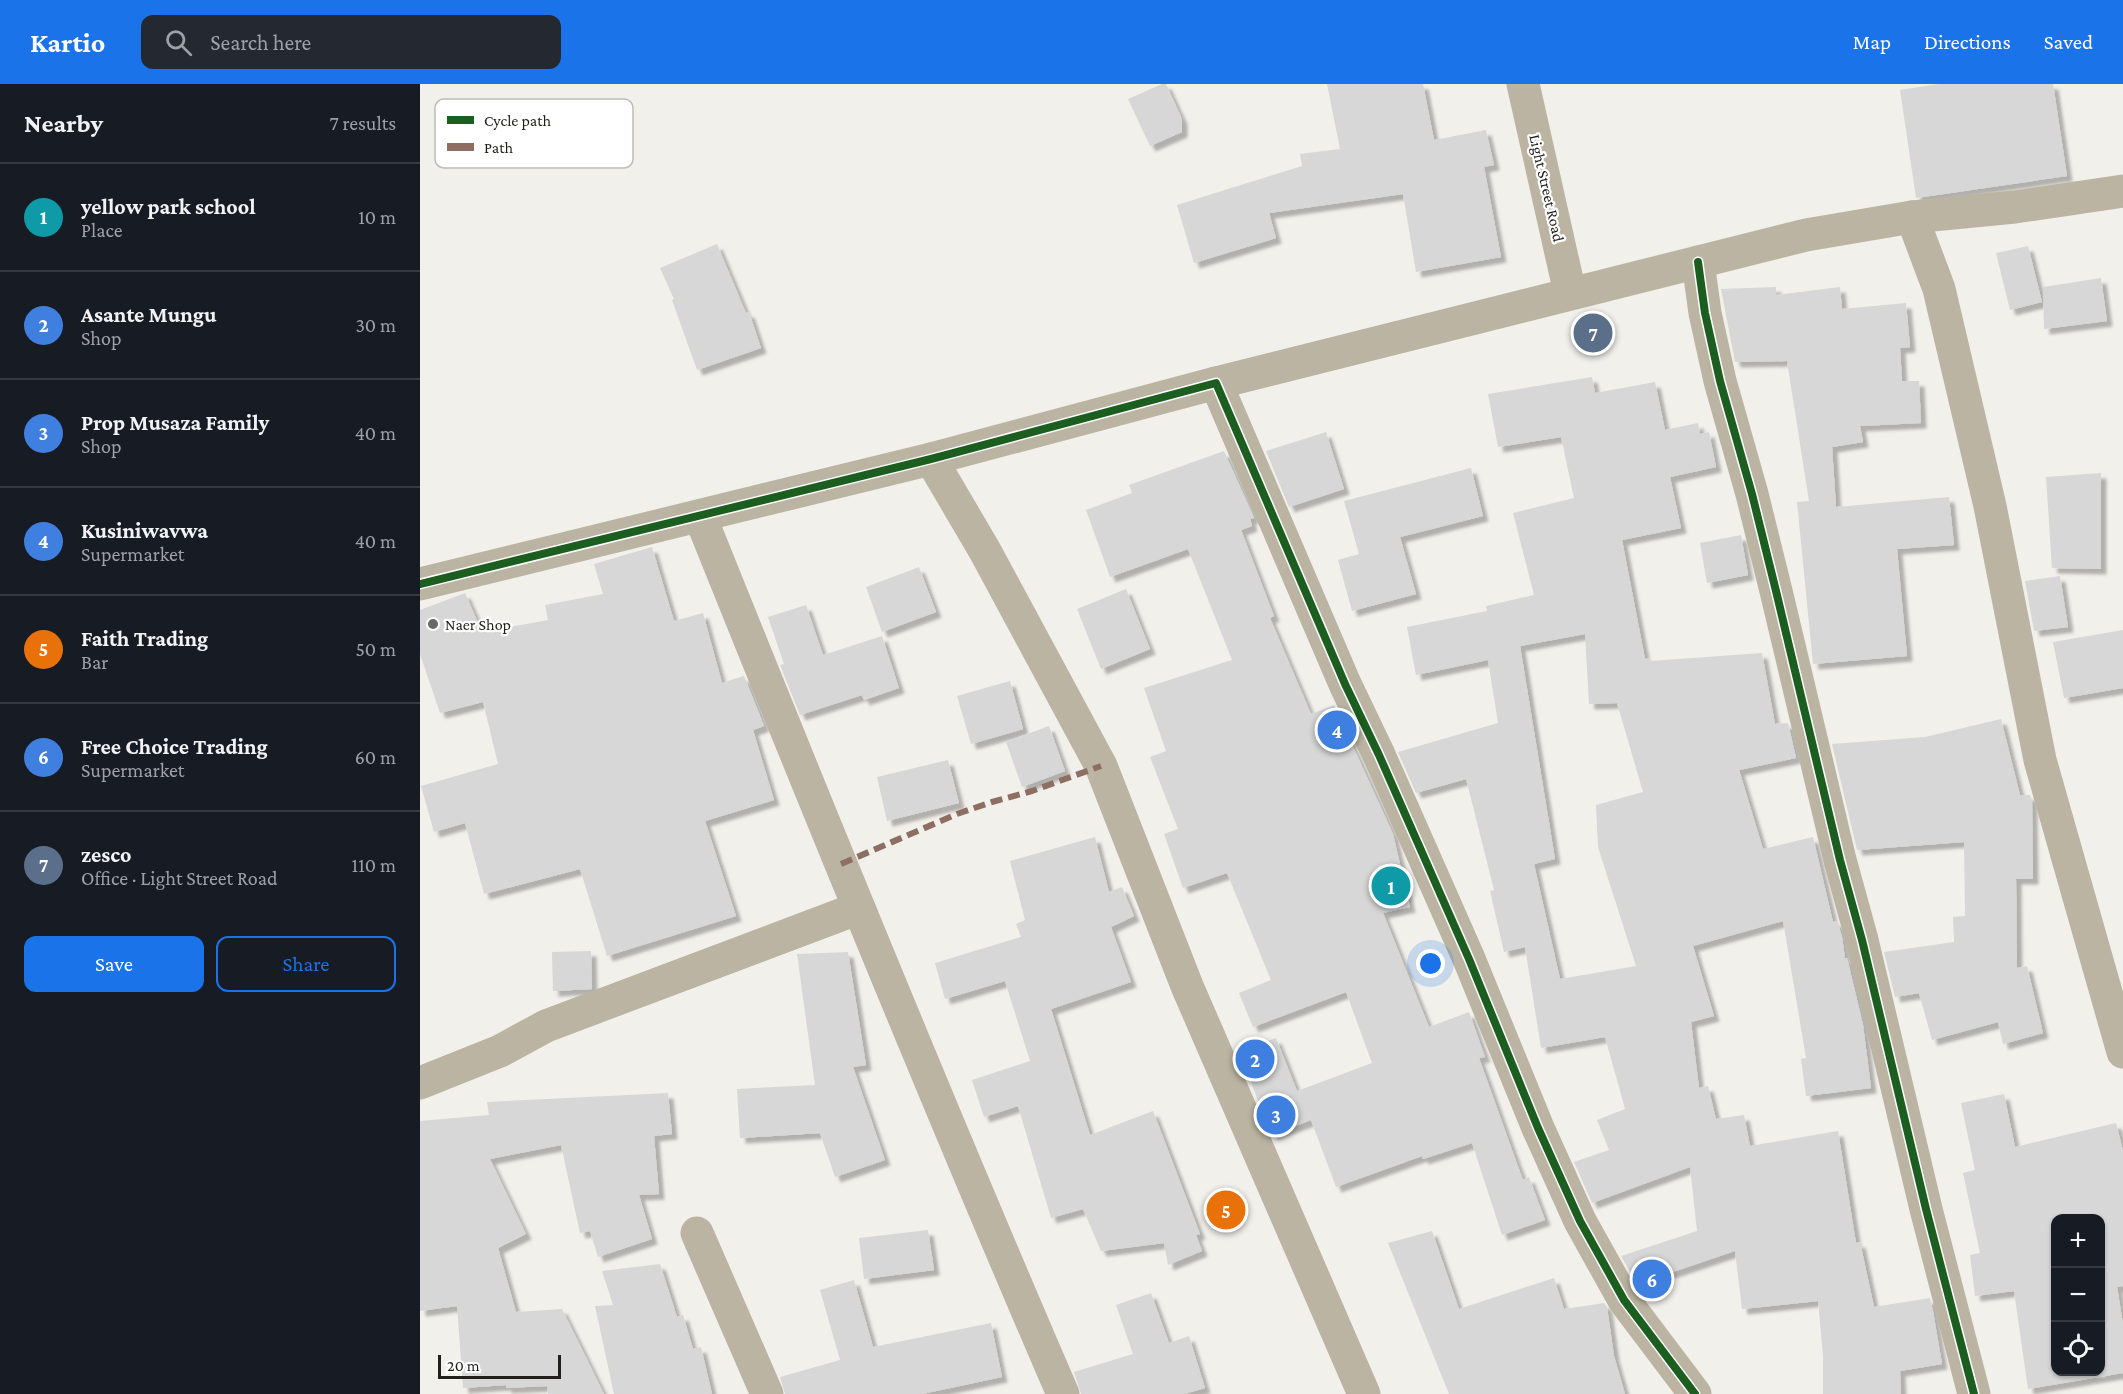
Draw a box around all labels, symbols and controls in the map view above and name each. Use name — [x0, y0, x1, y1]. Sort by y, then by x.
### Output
search box — [141, 15, 561, 69]
icon: search — [162, 26, 195, 59]
text: Kartio — [30, 27, 105, 58]
text: Search here — [210, 30, 311, 55]
text: Map — [1853, 30, 1891, 54]
text: Directions — [1924, 30, 2011, 54]
text: Saved — [2044, 30, 2093, 54]
legend — [435, 99, 633, 168]
text: Nearby — [24, 109, 103, 138]
text: 7 results — [330, 112, 396, 134]
text: Cycle path — [484, 112, 551, 130]
street label: Light Street Road — [1525, 133, 1568, 244]
text: Path — [484, 139, 514, 156]
text: yellow park school — [81, 194, 256, 219]
text: 1 — [40, 206, 47, 228]
text: 10 m — [358, 206, 396, 228]
text: Place — [81, 219, 123, 241]
text: Asante Mungu — [81, 302, 216, 327]
pin: 7 — [1574, 310, 1612, 356]
text: 2 — [38, 314, 49, 336]
text: 30 m — [355, 314, 396, 336]
text: Shop — [81, 327, 122, 349]
text: Prop Musaza Family — [81, 410, 269, 435]
text: 3 — [39, 422, 48, 444]
text: 40 m — [355, 422, 396, 444]
text: Shop — [81, 435, 122, 457]
text: Kusiniwavwa — [81, 518, 208, 543]
text: 4 — [38, 530, 49, 552]
text: 40 m — [355, 530, 396, 552]
text: Supermarket — [81, 543, 184, 565]
place label: Naer Shop — [445, 616, 511, 634]
marker: Naer Shop — [426, 617, 440, 631]
text: Faith Trading — [81, 626, 208, 651]
text: 5 — [39, 638, 48, 660]
text: 50 m — [355, 638, 396, 660]
text: Bar — [81, 651, 108, 673]
pin: 4 — [1318, 708, 1356, 752]
text: Free Choice Trading — [81, 734, 268, 759]
text: 6 — [38, 746, 49, 768]
text: 60 m — [355, 746, 396, 768]
text: Supermarket — [81, 759, 184, 781]
text: zesco — [81, 842, 131, 867]
text: 7 — [39, 854, 48, 876]
text: 110 m — [352, 854, 396, 876]
pin: 1 — [1372, 864, 1410, 908]
text: Office · Light Street Road — [81, 867, 277, 889]
button: Save — [24, 936, 204, 992]
button: Share — [216, 936, 396, 992]
your location — [1416, 949, 1445, 978]
pin: 2 — [1236, 1036, 1274, 1082]
pin: 3 — [1256, 1092, 1296, 1138]
pin: 5 — [1206, 1188, 1246, 1232]
map controls — [2051, 1214, 2105, 1376]
button: + — [2051, 1214, 2105, 1268]
pin: 6 — [1632, 1256, 1672, 1302]
button: − — [2051, 1268, 2105, 1322]
button: locate — [2051, 1322, 2105, 1376]
scale bar — [438, 1352, 561, 1380]
text: 20 m — [447, 1357, 480, 1374]

